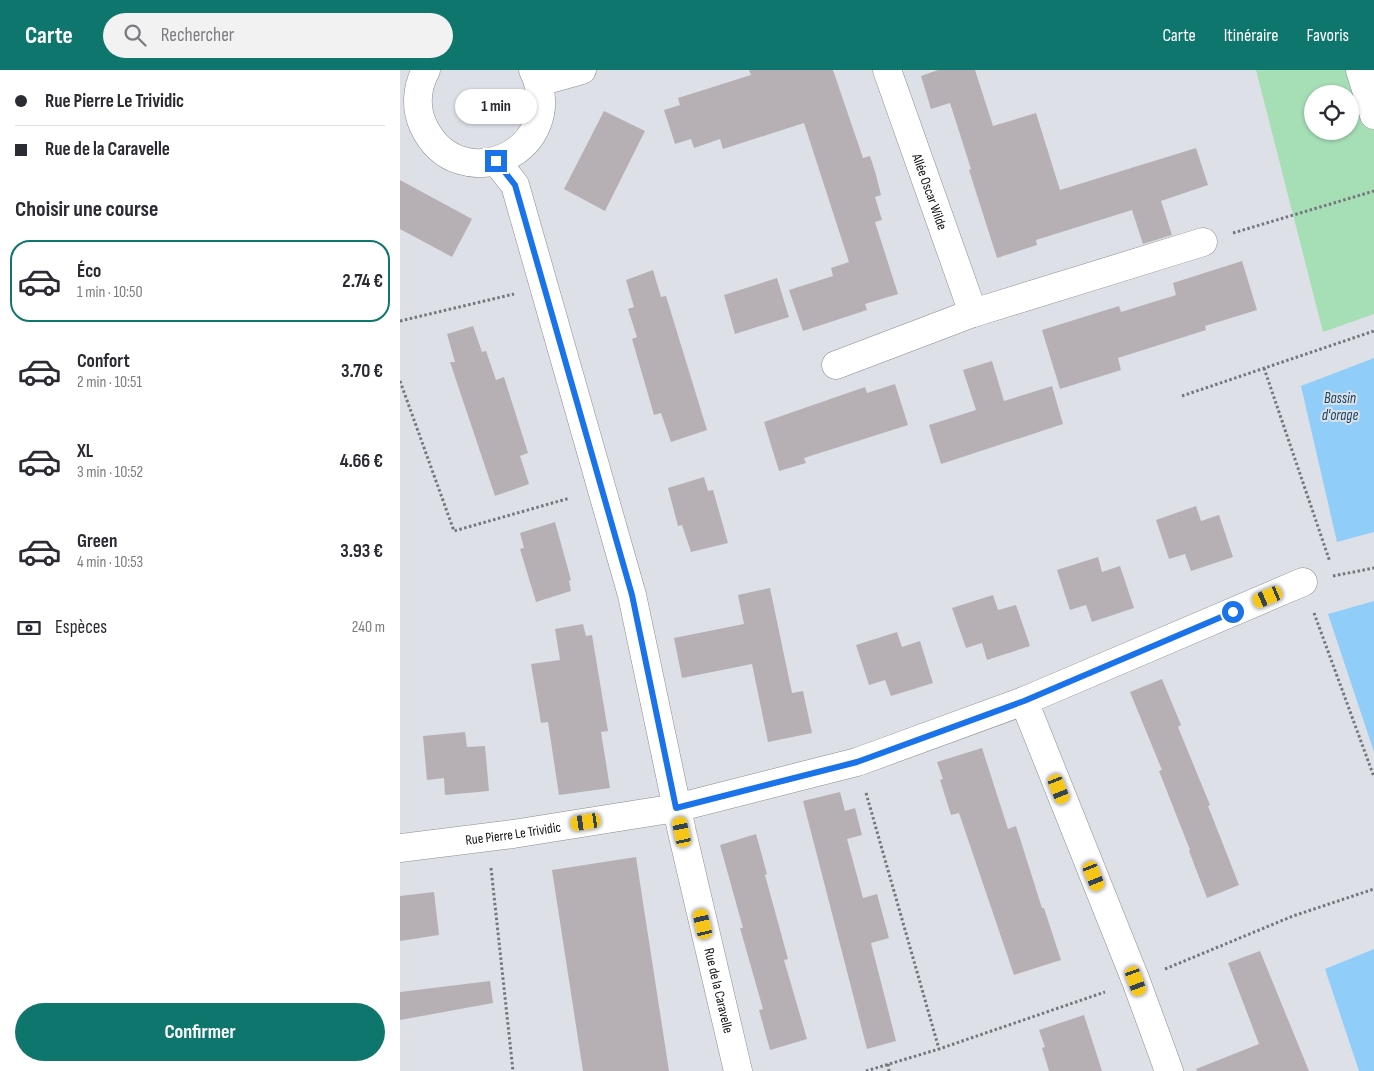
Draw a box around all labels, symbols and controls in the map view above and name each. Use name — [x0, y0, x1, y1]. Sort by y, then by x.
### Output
search box — [103, 13, 453, 58]
text: Carte — [25, 21, 73, 50]
icon: search — [121, 21, 149, 49]
text: Rechercher — [161, 24, 234, 47]
text: Carte — [1162, 25, 1196, 46]
text: Itinéraire — [1224, 25, 1278, 46]
text: Favoris — [1306, 25, 1349, 46]
map controls — [1304, 85, 1359, 140]
button: locate — [1304, 85, 1359, 140]
callout: 1 min — [455, 88, 537, 124]
text: Rue Pierre Le Trividic — [45, 90, 184, 113]
text: 1 min — [481, 97, 511, 116]
text: Rue de la Caravelle — [45, 138, 170, 161]
route end — [485, 150, 507, 172]
street label: Allée Oscar Wilde — [908, 150, 951, 232]
text: Choisir une course — [15, 196, 158, 223]
icon: car — [17, 259, 62, 304]
text: Éco — [77, 260, 101, 283]
text: 2.74 € — [342, 270, 383, 293]
text: 1 min · 10:50 — [77, 283, 143, 302]
icon: car — [17, 349, 62, 394]
text: Confort — [77, 350, 130, 373]
text: 3.70 € — [341, 360, 383, 383]
text: 2 min · 10:51 — [77, 373, 142, 392]
water label: Bassin d'orage — [1322, 389, 1358, 425]
icon: car — [17, 439, 62, 484]
text: XL — [77, 440, 93, 463]
text: 4.66 € — [340, 450, 383, 473]
text: 3 min · 10:52 — [77, 463, 143, 482]
icon: car — [17, 529, 62, 574]
text: Green — [77, 530, 117, 553]
text: 3.93 € — [340, 540, 383, 563]
text: 4 min · 10:53 — [77, 553, 143, 572]
car — [1251, 584, 1284, 610]
route start — [1222, 601, 1244, 623]
icon: cash — [15, 614, 43, 642]
text: Espèces — [55, 616, 107, 639]
text: 240 m — [352, 618, 385, 637]
car — [1046, 772, 1071, 806]
car — [570, 812, 601, 832]
car — [671, 816, 692, 848]
street label: Rue Pierre Le Trividic — [464, 818, 562, 849]
car — [1081, 859, 1106, 893]
car — [692, 908, 713, 940]
street label: Rue de la Caravelle — [700, 946, 737, 1035]
car — [1123, 964, 1148, 998]
button: Confirmer — [15, 1003, 385, 1061]

